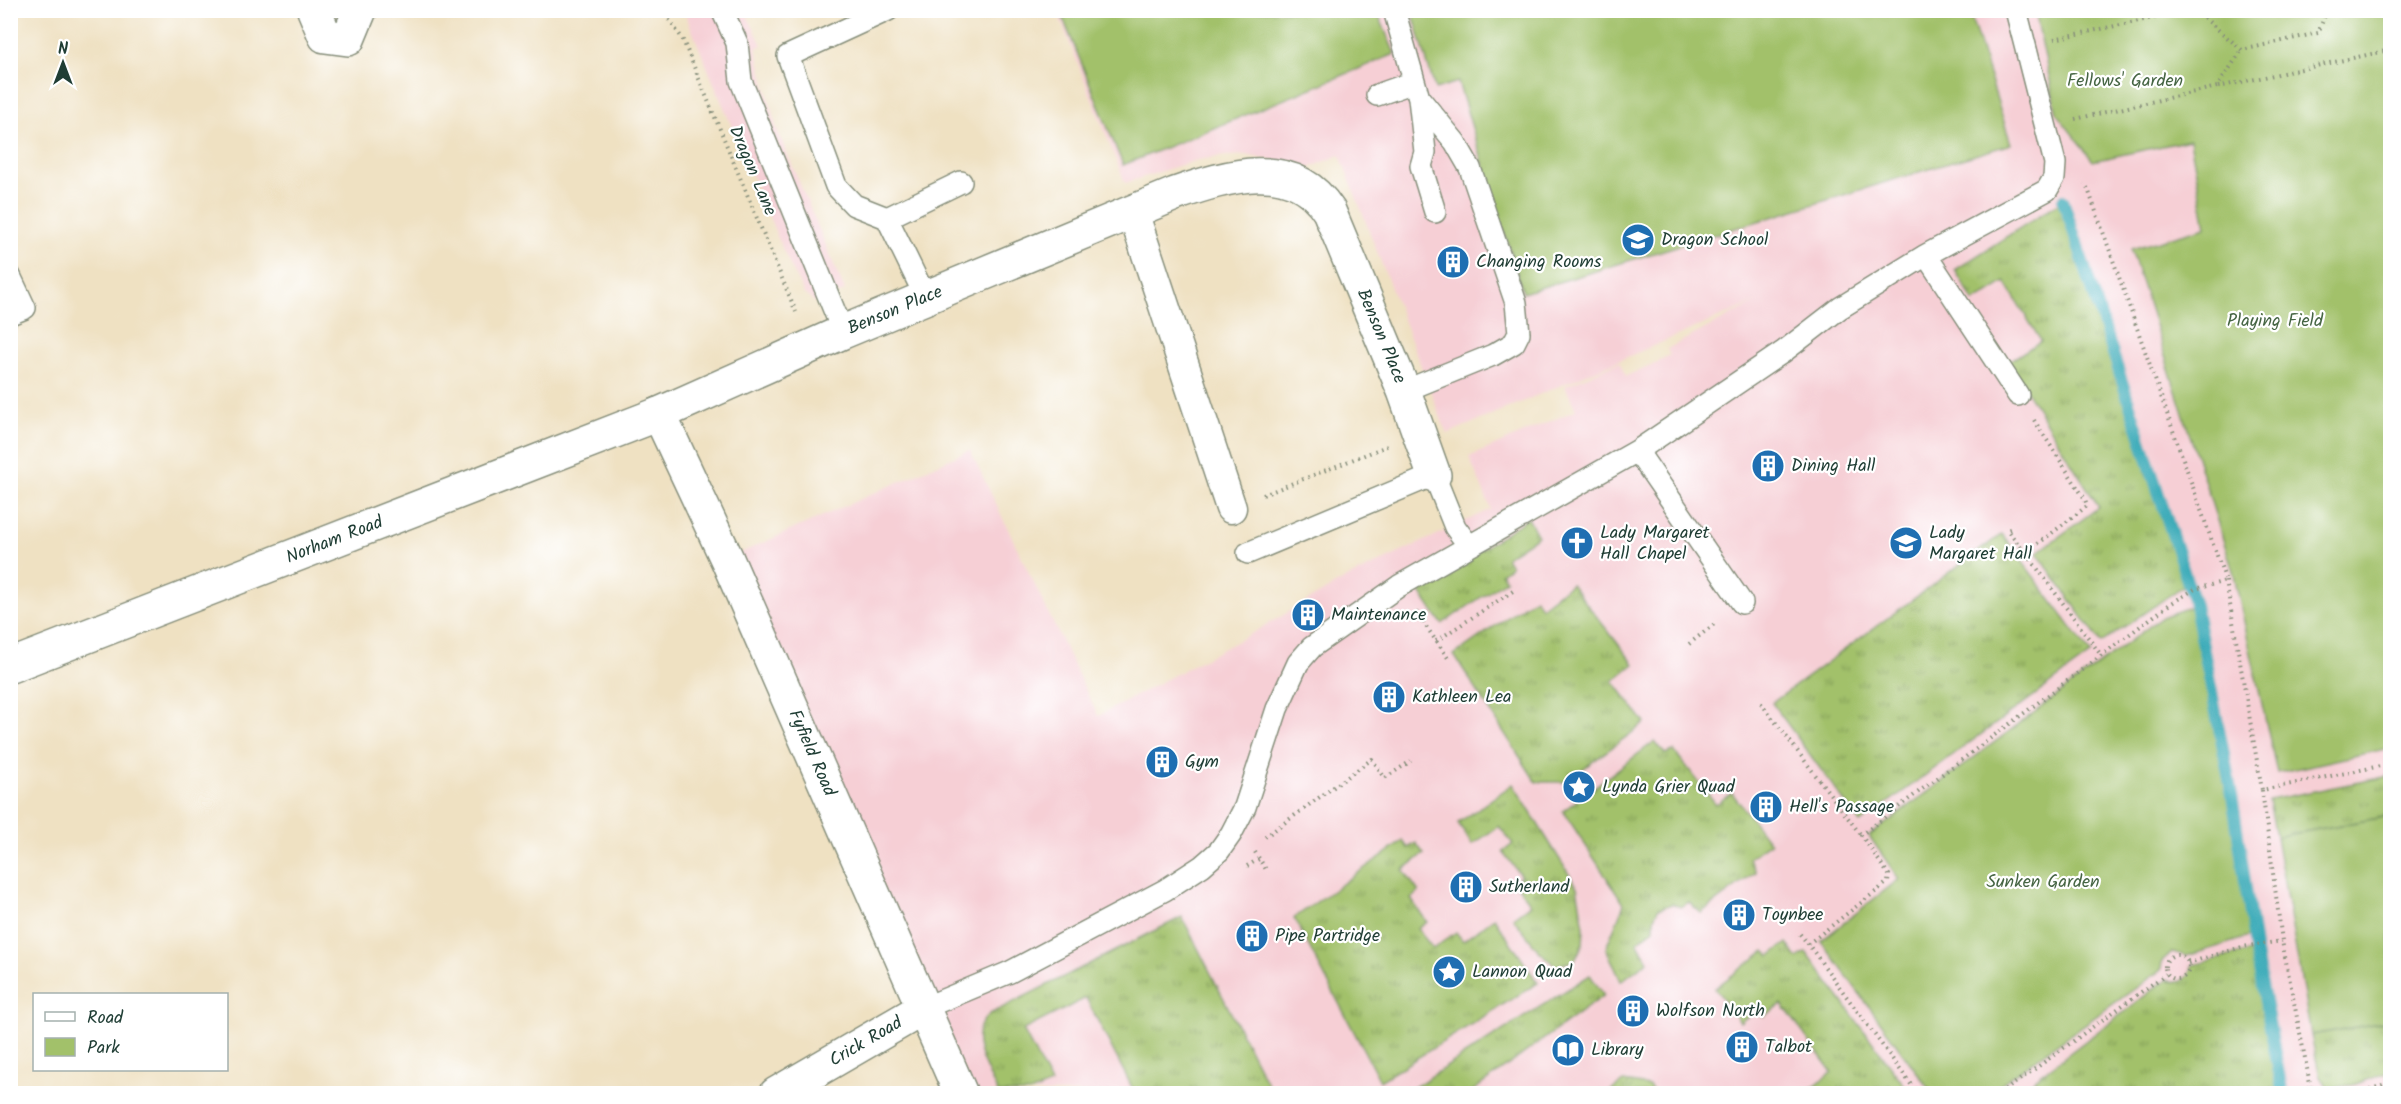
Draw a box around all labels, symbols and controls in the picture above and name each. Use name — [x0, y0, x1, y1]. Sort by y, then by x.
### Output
north arrow — [33, 33, 93, 93]
text: N — [58, 37, 68, 62]
park label: Fellows' Garden — [2067, 67, 2183, 96]
street label: Dragon Lane — [720, 121, 784, 221]
school or university icon: Dragon School — [1620, 222, 1656, 258]
place label: Dragon School — [1661, 226, 1769, 255]
building icon: Changing Rooms — [1435, 244, 1471, 280]
place label: Changing Rooms — [1476, 248, 1602, 277]
street label: Benson Place — [843, 278, 947, 343]
street label: Benson Place — [1348, 284, 1414, 388]
park label: Playing Field — [2227, 307, 2324, 336]
building icon: Dining Hall — [1750, 448, 1786, 484]
place label: Dining Hall — [1791, 452, 1876, 481]
street label: Norham Road — [282, 508, 388, 572]
place label: Lady Margaret Hall Chapel — [1600, 519, 1711, 569]
place label: Lady Margaret Hall — [1929, 519, 2033, 569]
church icon: Lady Margaret Hall Chapel — [1559, 525, 1595, 561]
school or university icon: Lady Margaret Hall — [1888, 525, 1924, 561]
building icon: Maintenance — [1290, 597, 1326, 633]
place label: Maintenance — [1331, 601, 1426, 630]
building icon: Kathleen Lea — [1371, 679, 1407, 715]
place label: Kathleen Lea — [1412, 683, 1512, 712]
street label: Fyfield Road — [780, 705, 844, 802]
building icon: Gym — [1144, 744, 1180, 780]
place label: Gym — [1185, 748, 1219, 777]
place icon: Lynda Grier Quad — [1561, 769, 1597, 805]
place label: Lynda Grier Quad — [1602, 773, 1736, 802]
building icon: Hell's Passage — [1748, 789, 1784, 825]
place label: Hell's Passage — [1789, 793, 1894, 822]
park label: Sunken Garden — [1986, 868, 2100, 897]
building icon: Sutherland — [1448, 869, 1484, 905]
place label: Sutherland — [1489, 873, 1570, 902]
building icon: Toynbee — [1721, 897, 1757, 933]
place label: Toynbee — [1762, 901, 1823, 930]
building icon: Pipe Partridge — [1234, 918, 1270, 954]
place label: Pipe Partridge — [1275, 922, 1380, 951]
place icon: Lannon Quad — [1431, 954, 1467, 990]
place label: Lannon Quad — [1472, 958, 1573, 987]
legend — [33, 993, 228, 1071]
building icon: Wolfson North — [1615, 993, 1651, 1029]
place label: Wolfson North — [1656, 997, 1765, 1026]
text: Road — [87, 1004, 124, 1033]
street label: Crick Road — [824, 1008, 909, 1075]
building icon: Talbot — [1724, 1029, 1760, 1065]
library icon: Library — [1550, 1032, 1586, 1068]
place label: Talbot — [1765, 1033, 1813, 1062]
text: Park — [87, 1034, 120, 1063]
place label: Library — [1591, 1036, 1644, 1065]

